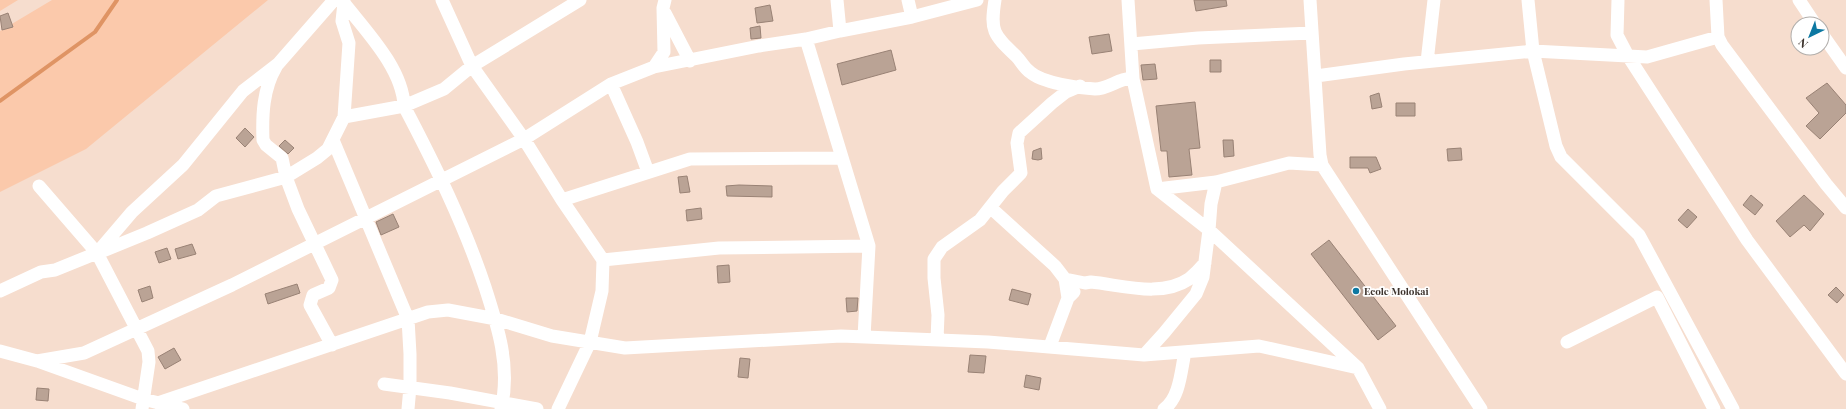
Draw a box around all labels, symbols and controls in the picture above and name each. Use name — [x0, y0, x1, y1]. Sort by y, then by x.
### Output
north arrow — [1790, 16, 1830, 56]
text: N — [1795, 35, 1811, 52]
place label: Ecole Molokai — [1364, 284, 1429, 298]
marker: Ecole Molokai — [1351, 286, 1361, 296]

